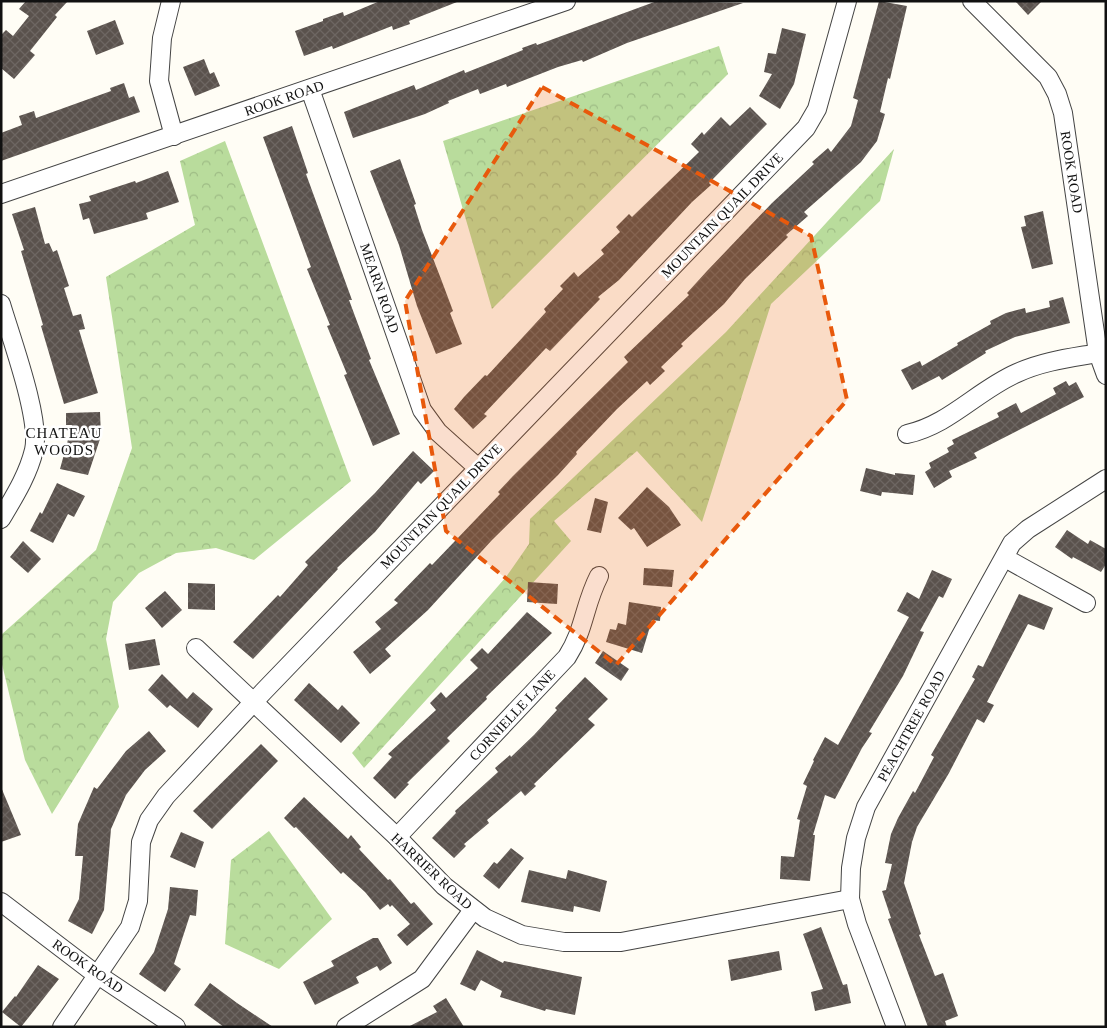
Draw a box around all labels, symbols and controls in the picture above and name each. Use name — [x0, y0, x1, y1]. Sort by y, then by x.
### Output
street label: ROOK ROAD — [243, 78, 326, 119]
street label: ROOK ROAD — [1058, 130, 1085, 214]
street label: MOUNTAIN QUAIL DRIVE — [659, 150, 786, 281]
street label: MEARN ROAD — [357, 241, 402, 335]
district label: CHATEAU WOODS — [26, 425, 103, 458]
street label: MOUNTAIN QUAIL DRIVE — [378, 441, 505, 572]
street label: CORNIELLE LANE — [466, 667, 558, 764]
street label: PEACHTREE ROAD — [875, 668, 948, 784]
street label: HARRIER ROAD — [388, 830, 475, 913]
street label: ROOK ROAD — [49, 937, 126, 996]

